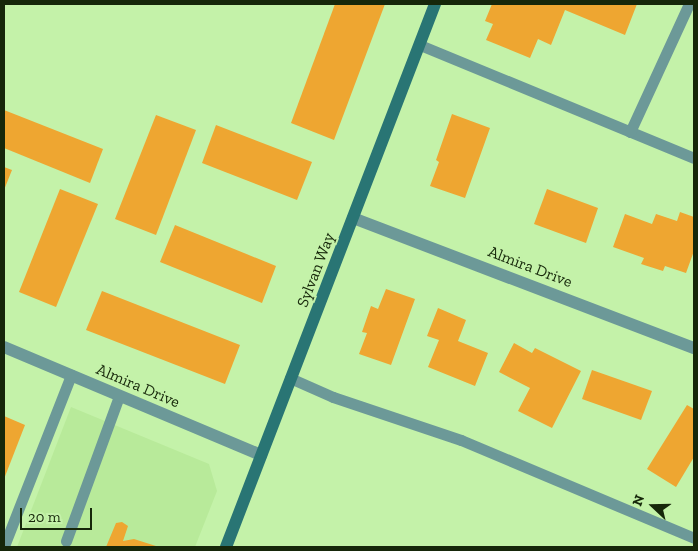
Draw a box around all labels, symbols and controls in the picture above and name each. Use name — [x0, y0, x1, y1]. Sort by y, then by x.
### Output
street label: Sylvan Way — [293, 230, 339, 310]
street label: Almira Drive — [485, 242, 575, 292]
street label: Almira Drive — [93, 360, 183, 412]
north arrow — [628, 481, 678, 531]
text: N — [629, 492, 648, 508]
scale bar — [22, 498, 95, 530]
text: 20 m — [28, 508, 61, 526]

